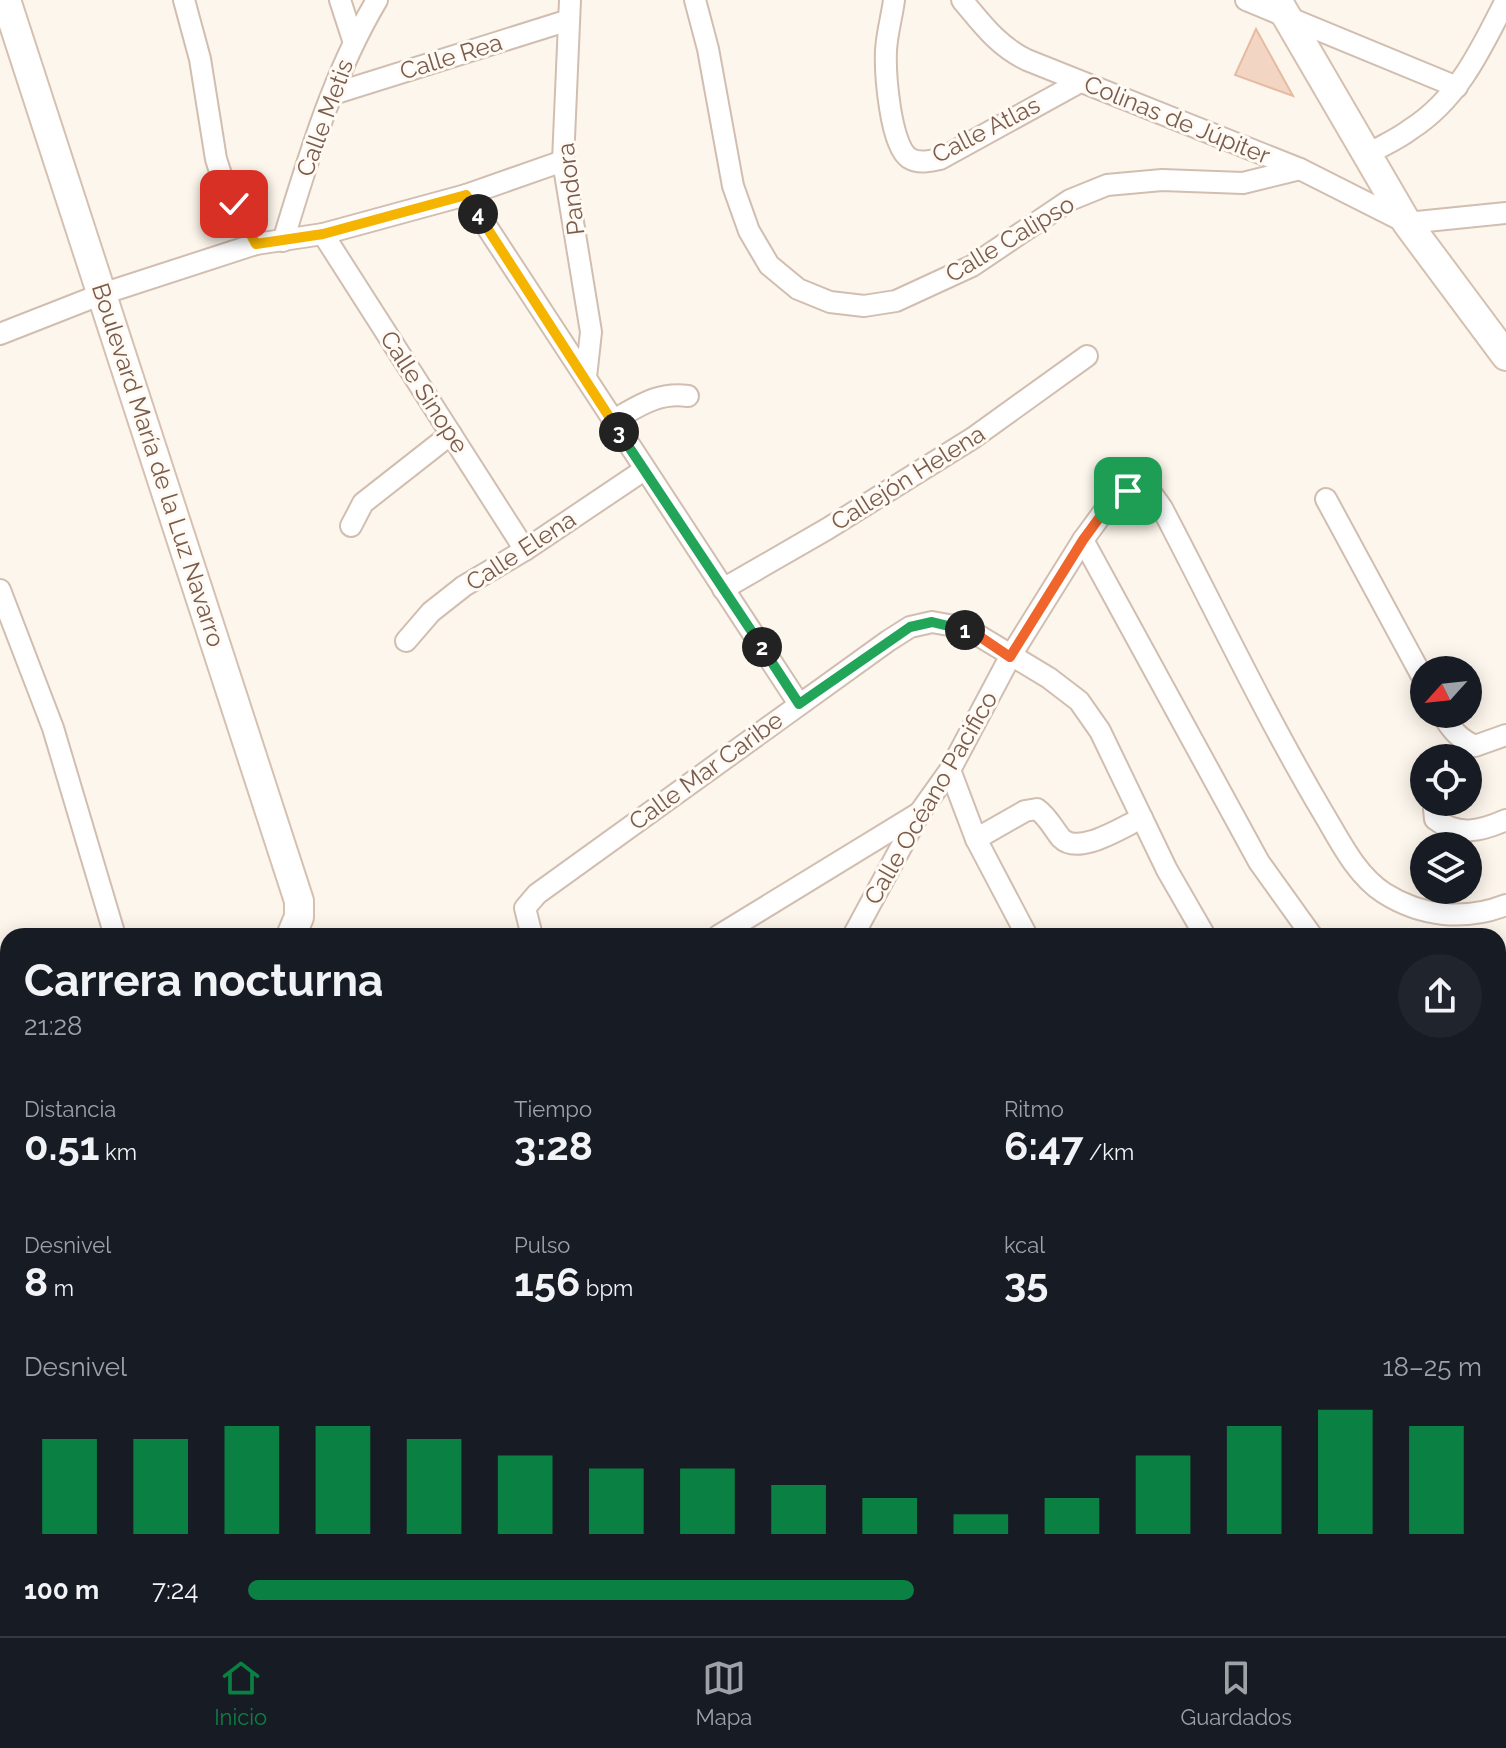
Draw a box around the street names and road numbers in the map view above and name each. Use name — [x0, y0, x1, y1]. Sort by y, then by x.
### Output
street label: Calle Rea — [396, 27, 505, 86]
street label: Calle Metis — [290, 55, 359, 180]
street label: Colinas de Júpiter — [1080, 69, 1275, 170]
street label: Calle Atlas — [927, 90, 1044, 169]
street label: Pandora — [550, 141, 591, 237]
street label: Calle Calipso — [940, 189, 1079, 288]
street label: Boulevard María de la Luz Navarro — [86, 279, 231, 650]
street label: Calle Sinope — [374, 325, 475, 458]
street label: Callejón Helena — [826, 419, 990, 536]
street label: Calle Elena — [460, 504, 581, 597]
street label: Calle Océano Pacifico — [858, 686, 1003, 909]
street label: Calle Mar Caribe — [623, 705, 788, 836]

